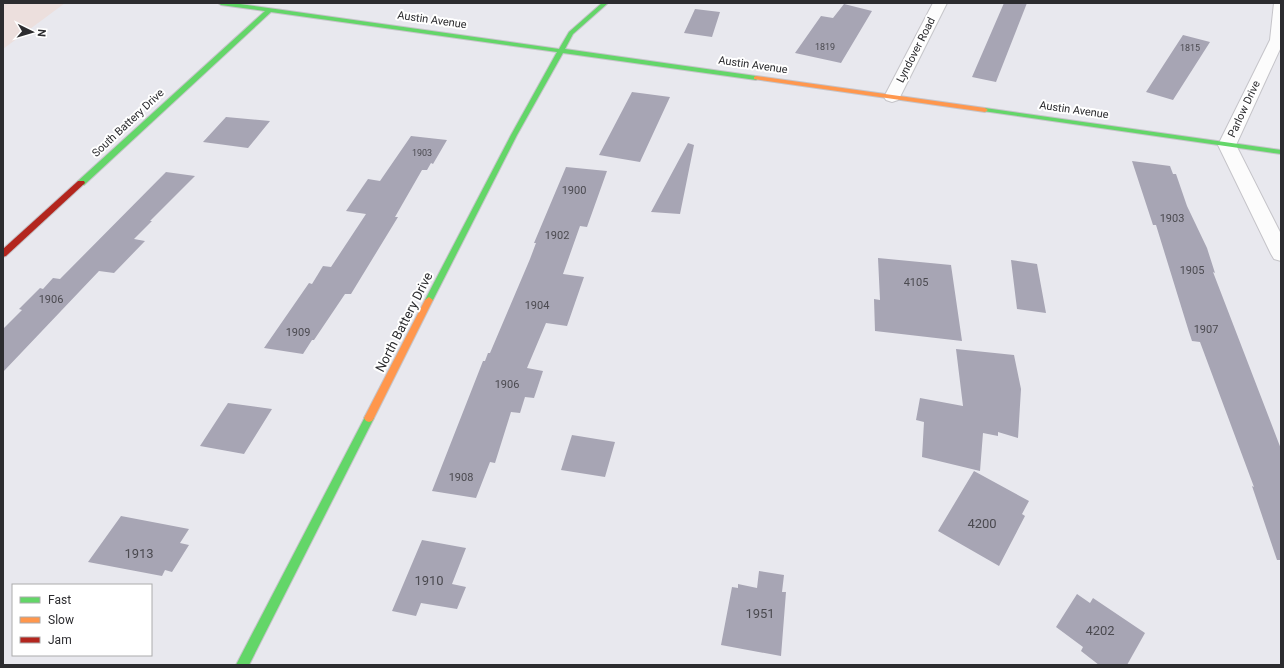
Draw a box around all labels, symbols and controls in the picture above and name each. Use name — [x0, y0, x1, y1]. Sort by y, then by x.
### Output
street label: Austin Avenue — [396, 9, 468, 31]
north arrow — [12, 12, 52, 52]
street label: Lyndover Road — [894, 15, 938, 85]
text: N — [35, 28, 48, 37]
house number: 1819 — [815, 42, 835, 52]
house number: 1815 — [1180, 43, 1200, 53]
street label: Austin Avenue — [717, 54, 789, 76]
street label: Parlow Drive — [1225, 78, 1263, 140]
street label: South Battery Drive — [89, 86, 167, 160]
street label: Austin Avenue — [1038, 99, 1110, 121]
house number: 1903 — [412, 148, 432, 158]
house number: 1900 — [562, 184, 586, 197]
house number: 1903 — [1160, 212, 1184, 225]
house number: 1902 — [545, 229, 569, 242]
house number: 1905 — [1180, 264, 1204, 277]
street label: North Battery Drive — [372, 270, 436, 374]
house number: 4105 — [904, 276, 928, 289]
house number: 1906 — [39, 293, 63, 306]
house number: 1904 — [525, 299, 549, 312]
house number: 1907 — [1194, 323, 1218, 336]
house number: 1909 — [286, 326, 310, 339]
house number: 1906 — [495, 378, 519, 391]
house number: 1908 — [449, 471, 473, 484]
house number: 4200 — [967, 516, 997, 531]
house number: 1913 — [124, 546, 154, 561]
house number: 1910 — [414, 573, 444, 588]
legend — [12, 584, 152, 656]
text: Fast — [48, 593, 71, 607]
house number: 1951 — [745, 606, 775, 621]
text: Slow — [48, 613, 74, 627]
house number: 4202 — [1085, 623, 1115, 638]
text: Jam — [48, 633, 72, 647]

